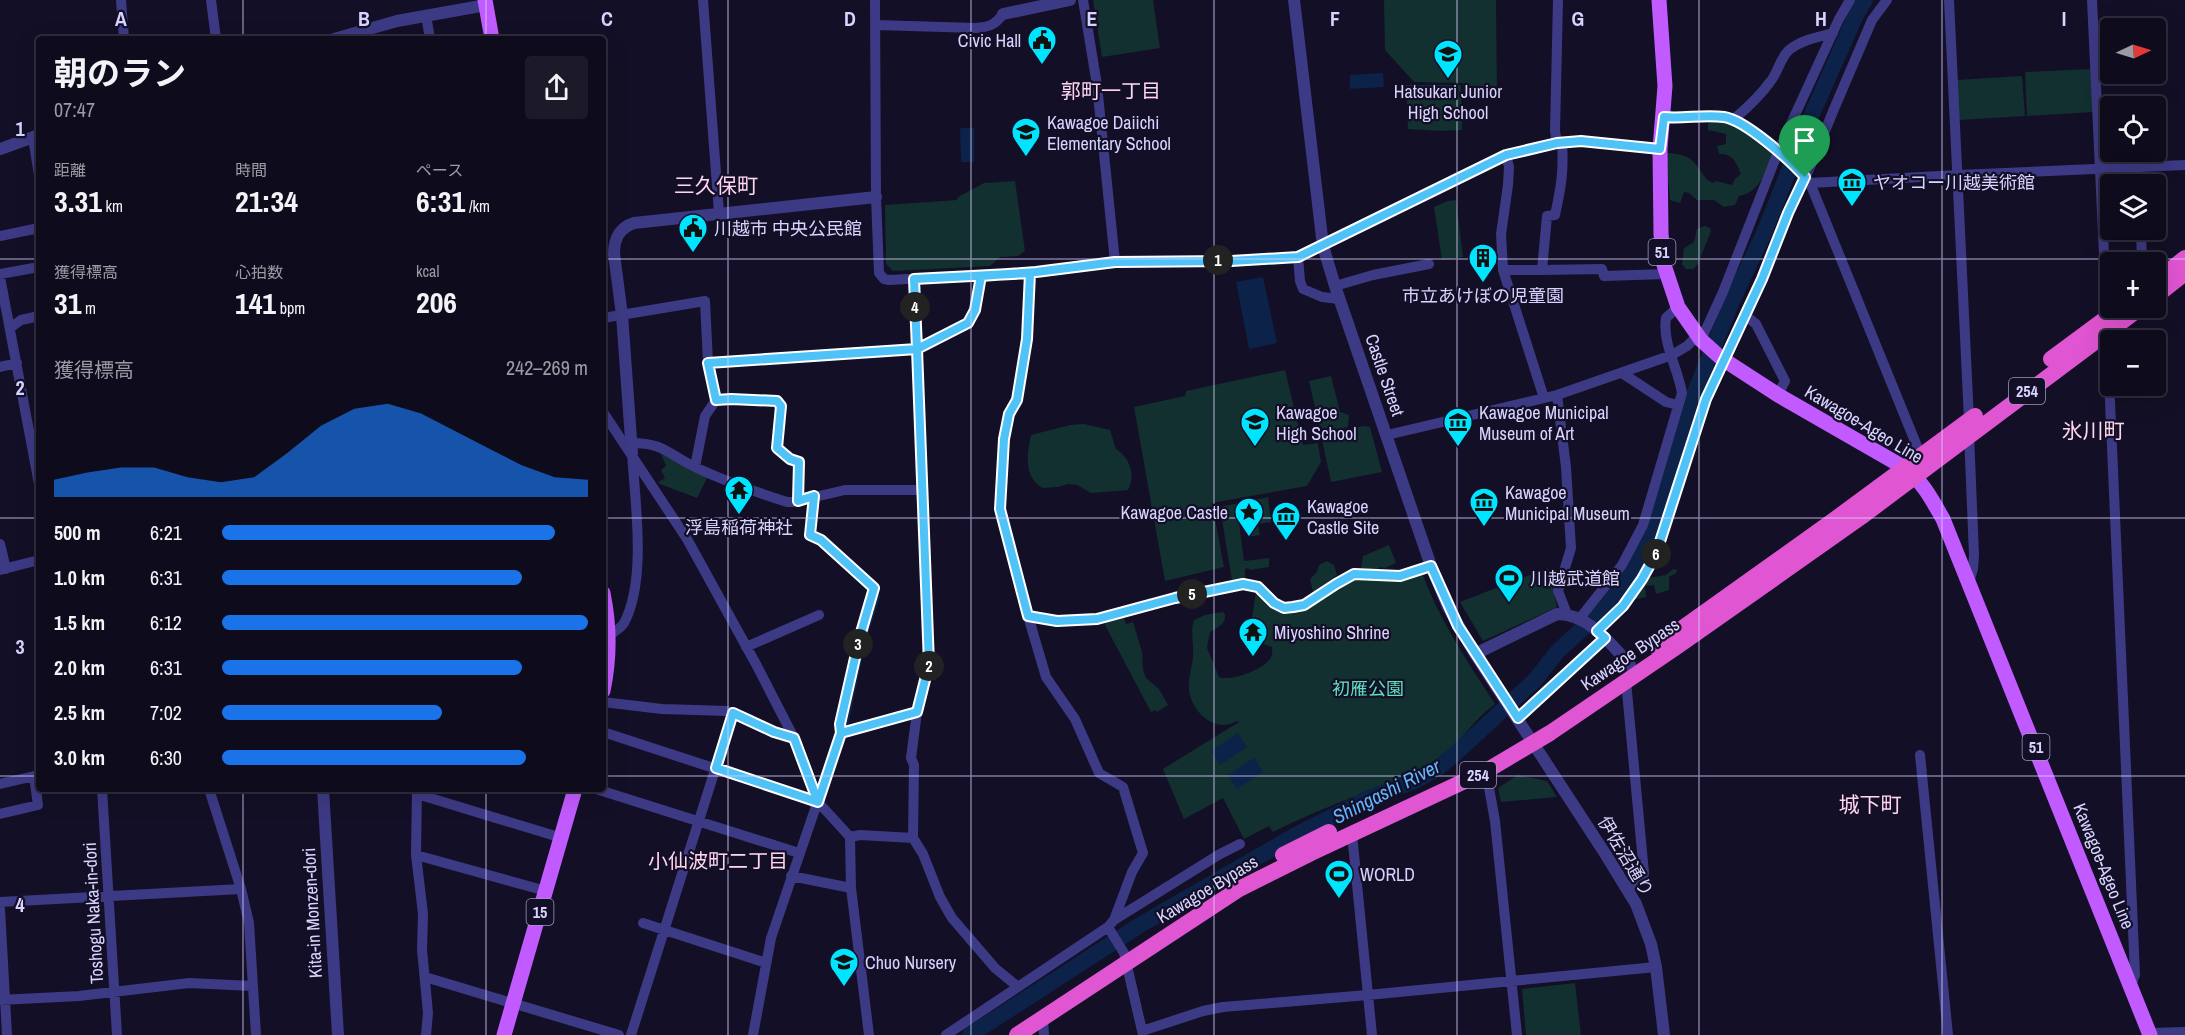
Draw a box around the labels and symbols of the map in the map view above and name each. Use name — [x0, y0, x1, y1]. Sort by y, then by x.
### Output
text: A — [115, 5, 127, 32]
text: B — [358, 5, 370, 32]
text: C — [601, 5, 613, 32]
text: D — [844, 5, 856, 32]
text: E — [1087, 5, 1098, 32]
text: F — [1330, 5, 1340, 32]
text: G — [1572, 5, 1584, 32]
text: H — [1815, 5, 1827, 32]
text: I — [2062, 5, 2066, 32]
north arrow — [2100, 18, 2166, 84]
public building icon: Civic Hall — [1026, 24, 1058, 66]
place label: Civic Hall — [958, 28, 1021, 53]
school or university icon: Hatsukari Junior High School — [1432, 38, 1464, 80]
district label: 郭町一丁目 — [1061, 77, 1161, 104]
place label: Hatsukari Junior High School — [1394, 79, 1502, 125]
place label: Kawagoe Daiichi Elementary School — [1047, 110, 1171, 156]
text: 1 — [15, 115, 25, 142]
pin — [1779, 115, 1830, 177]
school or university icon: Kawagoe Daiichi Elementary School — [1010, 116, 1042, 158]
museum icon: ヤオコー川越美術館 — [1836, 166, 1868, 208]
place label: ヤオコー川越美術館 — [1873, 170, 2035, 195]
district label: 三久保町 — [674, 171, 758, 200]
public building icon: 川越市 中央公民館 — [677, 212, 709, 254]
place label: 川越市 中央公民館 — [714, 216, 862, 241]
road number: 51 — [1648, 239, 1676, 265]
building icon: 市立あけぼの児童園 — [1467, 242, 1499, 284]
pin: 1 — [1203, 245, 1233, 275]
place label: 市立あけぼの児童園 — [1402, 283, 1564, 308]
pin: 4 — [900, 292, 930, 322]
street label: Castle Street — [1359, 331, 1411, 419]
text: 2 — [15, 374, 25, 401]
road number: 254 — [2009, 378, 2045, 404]
street label: Kawagoe-Ageo Line — [1800, 379, 1928, 469]
place label: Kawagoe High School — [1276, 400, 1356, 446]
place label: Kawagoe Municipal Museum of Art — [1479, 400, 1609, 446]
school or university icon: Kawagoe High School — [1239, 406, 1271, 448]
museum icon: Kawagoe Municipal Museum of Art — [1442, 406, 1474, 448]
district label: 氷川町 — [2062, 416, 2125, 445]
temple icon: 浮島稲荷神社 — [723, 474, 755, 516]
place label: Kawagoe Municipal Museum — [1505, 480, 1630, 526]
museum icon: Kawagoe Municipal Museum — [1468, 486, 1500, 528]
place label: Kawagoe Castle Site — [1307, 494, 1379, 540]
place icon: Kawagoe Castle — [1233, 496, 1265, 538]
place label: Kawagoe Castle — [1121, 500, 1228, 525]
museum icon: Kawagoe Castle Site — [1270, 500, 1302, 542]
place label: 浮島稲荷神社 — [685, 515, 793, 540]
pin: 6 — [1641, 539, 1671, 569]
sports icon: 川越武道館 — [1493, 562, 1525, 604]
place label: 川越武道館 — [1530, 566, 1620, 591]
pin: 5 — [1177, 579, 1207, 609]
street label: Kawagoe Bypass — [1576, 612, 1684, 696]
temple icon: Miyoshino Shrine — [1237, 616, 1269, 658]
place label: Miyoshino Shrine — [1274, 620, 1390, 645]
pin: 3 — [843, 629, 873, 659]
text: 3 — [15, 633, 25, 660]
pin: 2 — [914, 651, 944, 681]
park label: 初雁公園 — [1332, 676, 1404, 701]
road number: 51 — [2022, 734, 2050, 760]
water label: Shingashi River — [1327, 752, 1445, 830]
road number: 254 — [1460, 762, 1496, 788]
district label: 城下町 — [1839, 790, 1902, 819]
street label: Kawagoe-Ageo Line — [2067, 799, 2141, 933]
street label: 伊佐沼通り — [1592, 811, 1660, 901]
street label: Toshogu Naka-in-dori — [77, 841, 109, 985]
street label: Kita-in Monzen-dori — [296, 847, 328, 979]
district label: 小仙波町二丁目 — [648, 847, 788, 874]
street label: Kawagoe Bypass — [1152, 849, 1262, 929]
sports icon: WORLD — [1323, 858, 1355, 900]
place label: WORLD — [1360, 862, 1415, 887]
text: 4 — [15, 891, 25, 918]
road number: 15 — [526, 899, 554, 925]
school or university icon: Chuo Nursery — [828, 946, 860, 988]
place label: Chuo Nursery — [865, 950, 957, 975]

